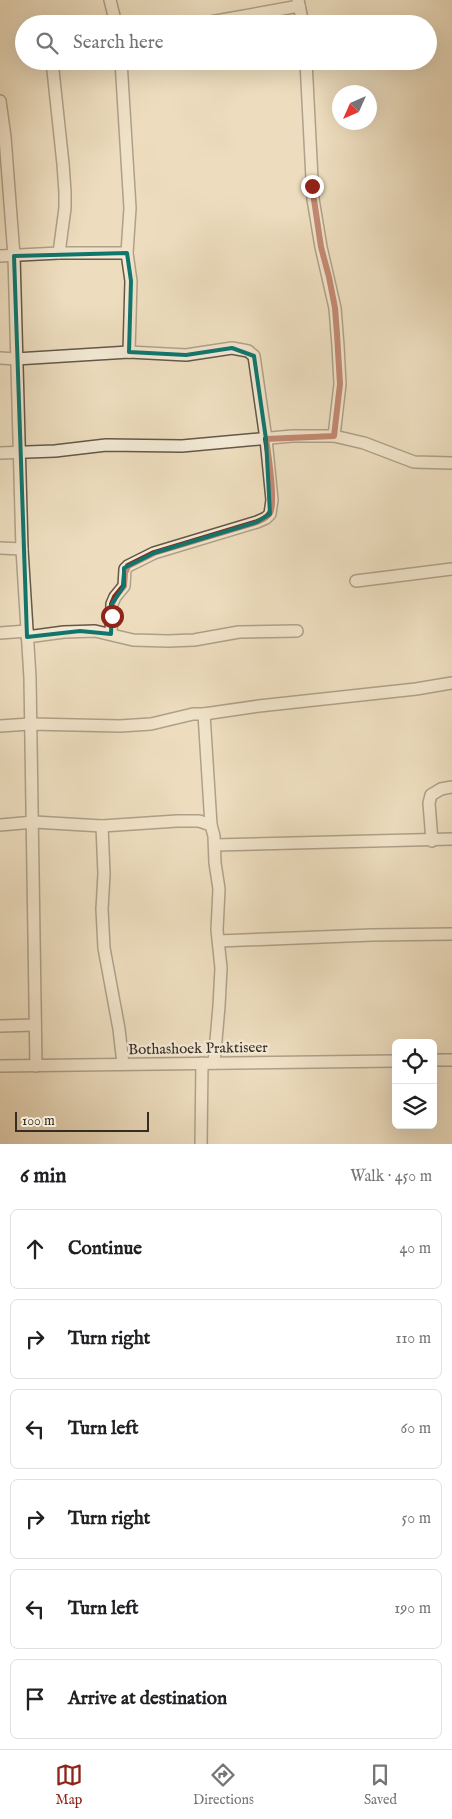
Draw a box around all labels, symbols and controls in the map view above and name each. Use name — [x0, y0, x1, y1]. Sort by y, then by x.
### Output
search box — [15, 15, 437, 70]
icon: search — [33, 29, 61, 57]
text: Search here — [73, 31, 164, 55]
north arrow — [332, 85, 377, 130]
route end — [301, 175, 324, 198]
route start — [101, 605, 124, 628]
street label: Bothashoek Praktiseer — [128, 1038, 268, 1059]
map controls — [392, 1039, 437, 1129]
button: locate — [392, 1039, 437, 1084]
button: layers — [392, 1084, 437, 1129]
scale bar — [15, 1109, 149, 1132]
text: 100 m — [22, 1112, 55, 1130]
text: 6 min — [20, 1163, 66, 1190]
text: Walk · 450 m — [350, 1167, 432, 1187]
icon: ahead — [21, 1235, 49, 1263]
text: Continue — [68, 1237, 142, 1261]
text: 40 m — [399, 1239, 431, 1259]
icon: right — [21, 1325, 49, 1353]
text: Turn right — [68, 1327, 150, 1351]
text: 110 m — [395, 1329, 431, 1349]
icon: left — [21, 1415, 49, 1443]
text: Turn left — [68, 1417, 139, 1441]
text: 60 m — [401, 1419, 431, 1439]
icon: right — [21, 1505, 49, 1533]
text: Turn right — [68, 1507, 150, 1531]
text: 50 m — [402, 1509, 431, 1529]
icon: left — [21, 1595, 49, 1623]
text: Turn left — [68, 1597, 139, 1621]
text: 190 m — [394, 1599, 431, 1619]
icon: arrive — [21, 1685, 49, 1713]
text: Arrive at destination — [68, 1687, 227, 1711]
tab: Map — [55, 1761, 83, 1809]
tab: Directions — [193, 1761, 254, 1809]
tab: Saved — [364, 1761, 397, 1809]

